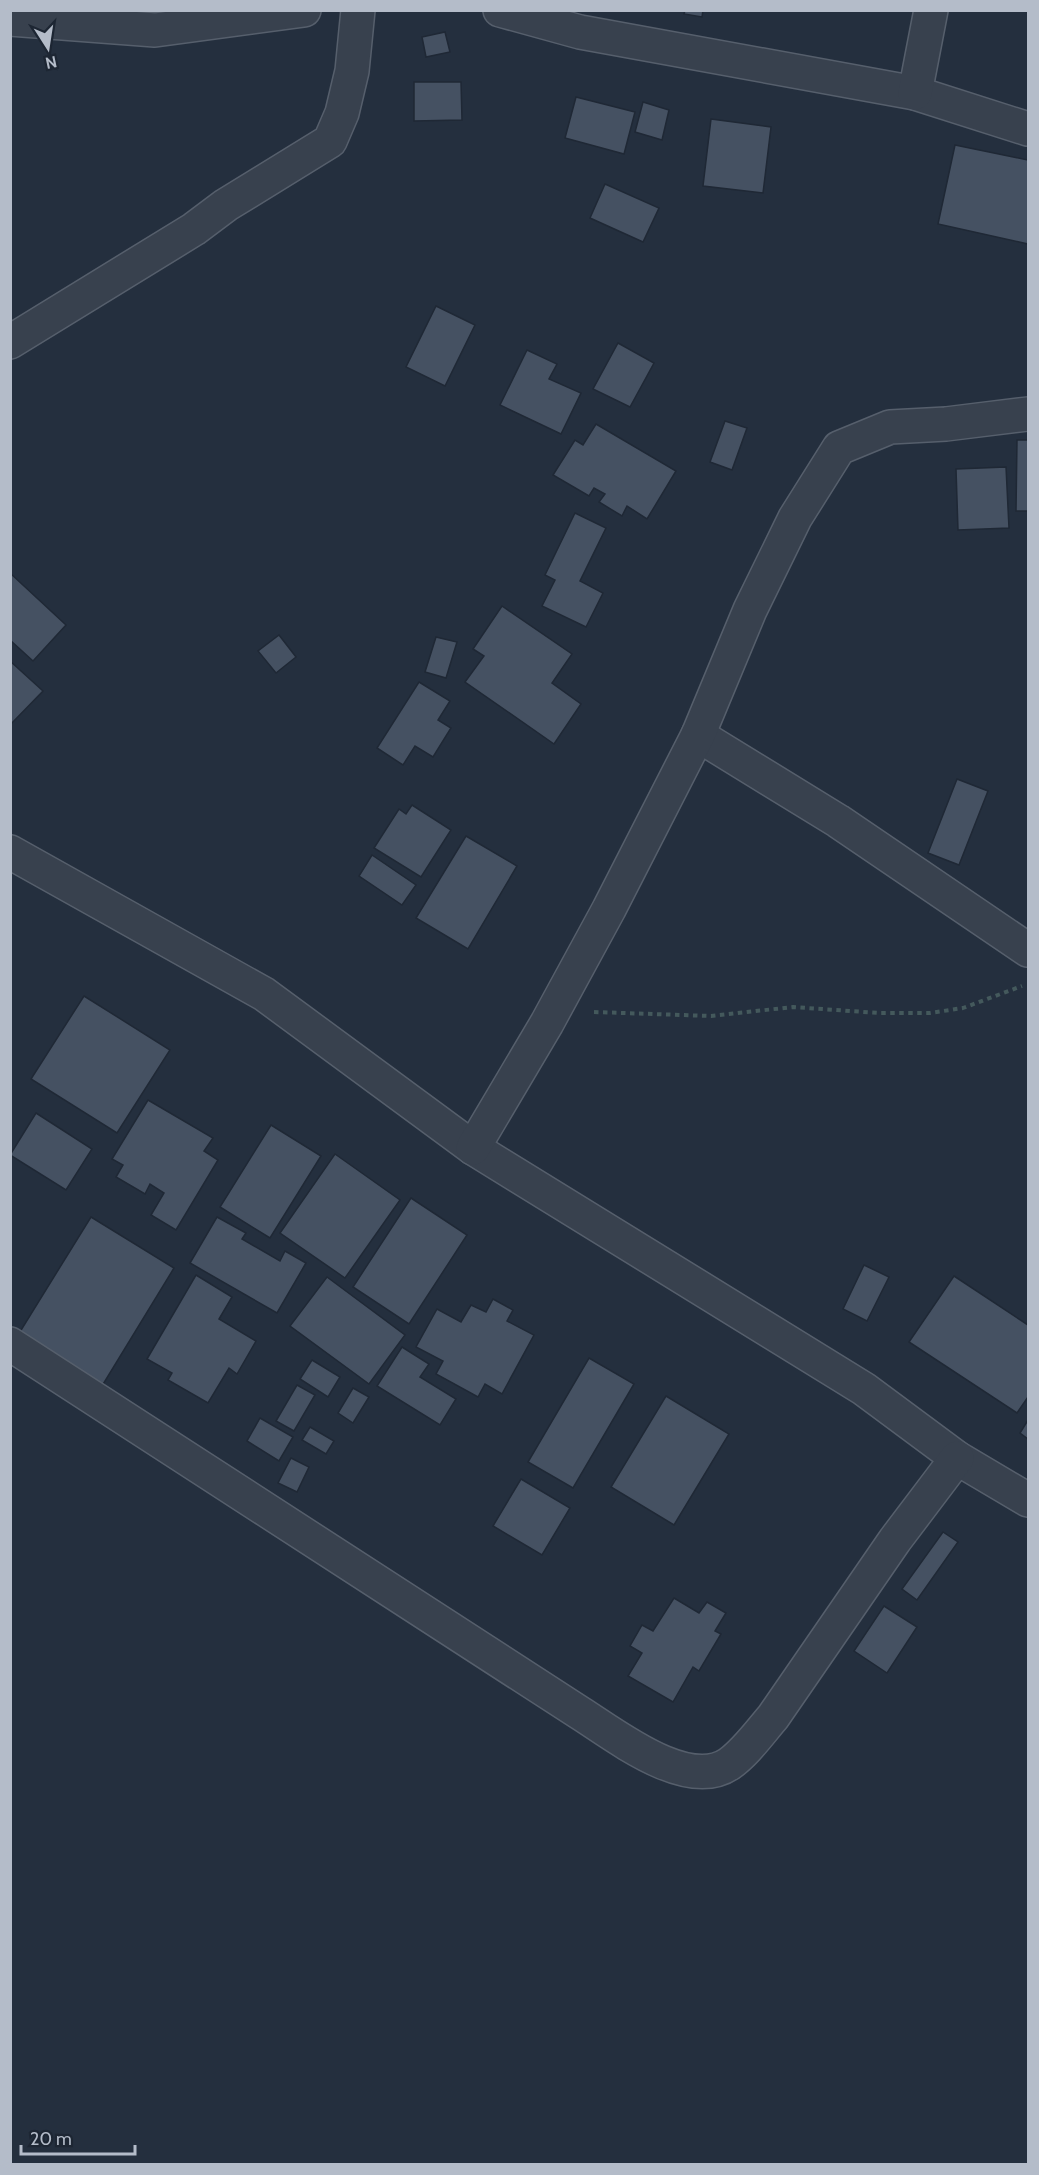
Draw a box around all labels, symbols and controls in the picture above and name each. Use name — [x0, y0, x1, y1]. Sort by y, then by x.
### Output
north arrow — [18, 18, 78, 78]
text: N — [44, 52, 59, 73]
scale bar — [21, 2118, 135, 2156]
text: 20 m — [30, 2128, 72, 2150]

